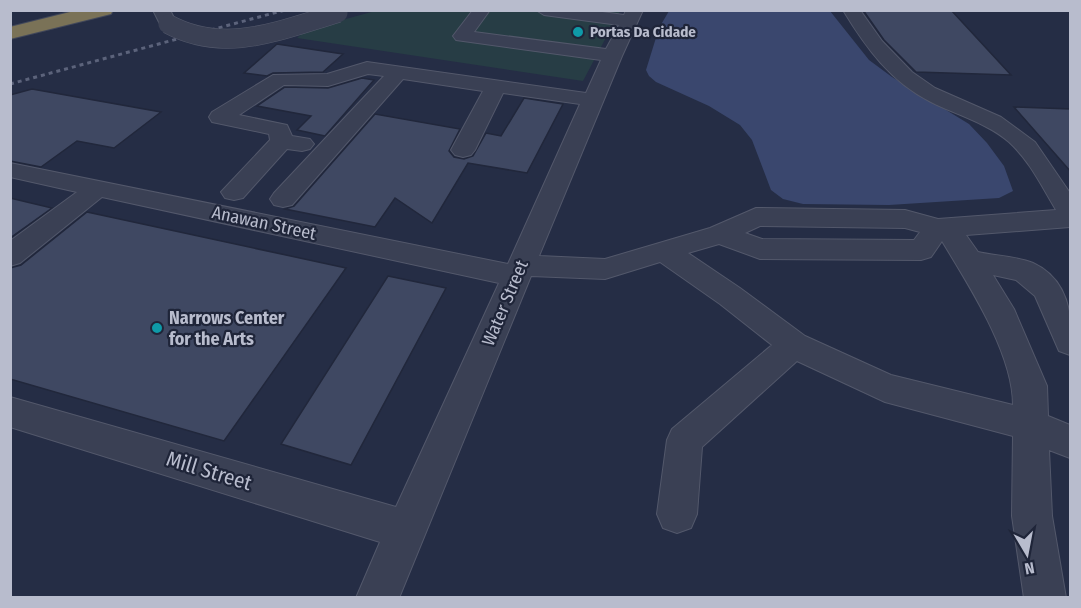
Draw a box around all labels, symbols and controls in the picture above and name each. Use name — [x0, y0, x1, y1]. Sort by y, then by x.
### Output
place label: Portas Da Cidade — [590, 23, 696, 41]
marker: Portas Da Cidade — [571, 25, 585, 39]
street label: Anawan Street — [210, 201, 318, 245]
street label: Water Street — [477, 257, 533, 349]
place label: Narrows Center for the Arts — [169, 307, 285, 350]
marker: Narrows Center for the Arts — [150, 321, 164, 335]
street label: Mill Street — [163, 446, 255, 496]
north arrow — [997, 524, 1057, 584]
text: N — [1023, 558, 1036, 578]

